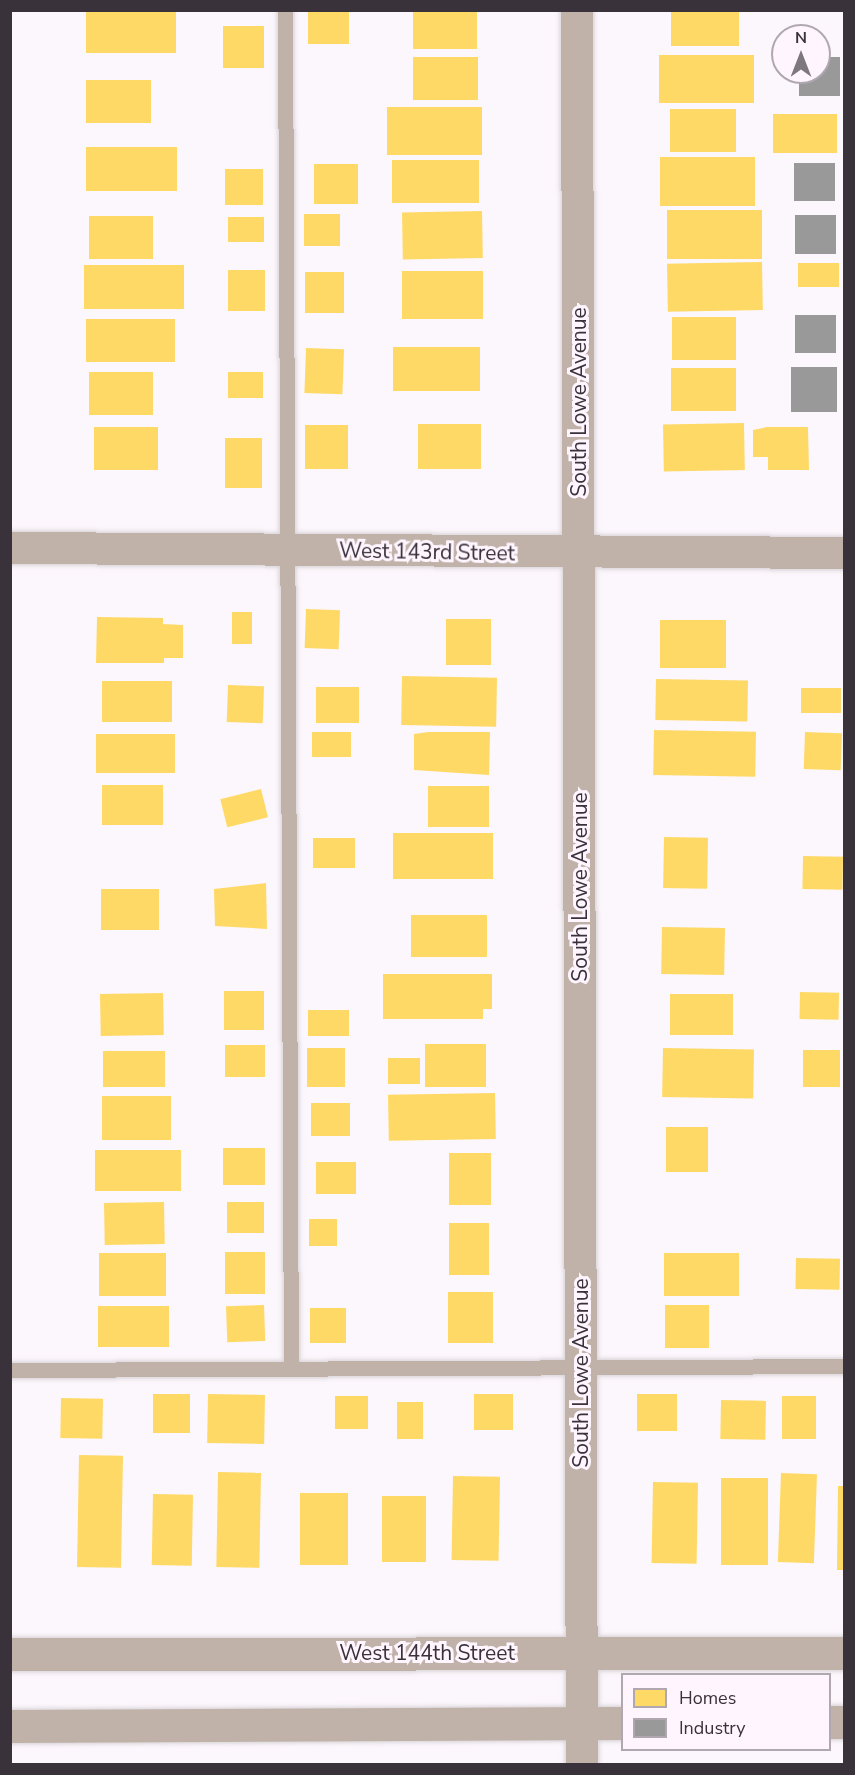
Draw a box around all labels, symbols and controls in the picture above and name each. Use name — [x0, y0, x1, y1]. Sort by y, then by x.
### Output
north arrow — [771, 24, 831, 84]
text: N — [795, 27, 807, 49]
street label: South Lowe Avenue — [566, 307, 592, 497]
street label: West 143rd Street — [339, 538, 515, 566]
street label: South Lowe Avenue — [567, 792, 593, 982]
street label: South Lowe Avenue — [568, 1278, 594, 1468]
street label: West 144th Street — [339, 1640, 515, 1666]
legend — [621, 1673, 831, 1751]
text: Homes — [679, 1686, 736, 1710]
text: Industry — [679, 1716, 746, 1740]

